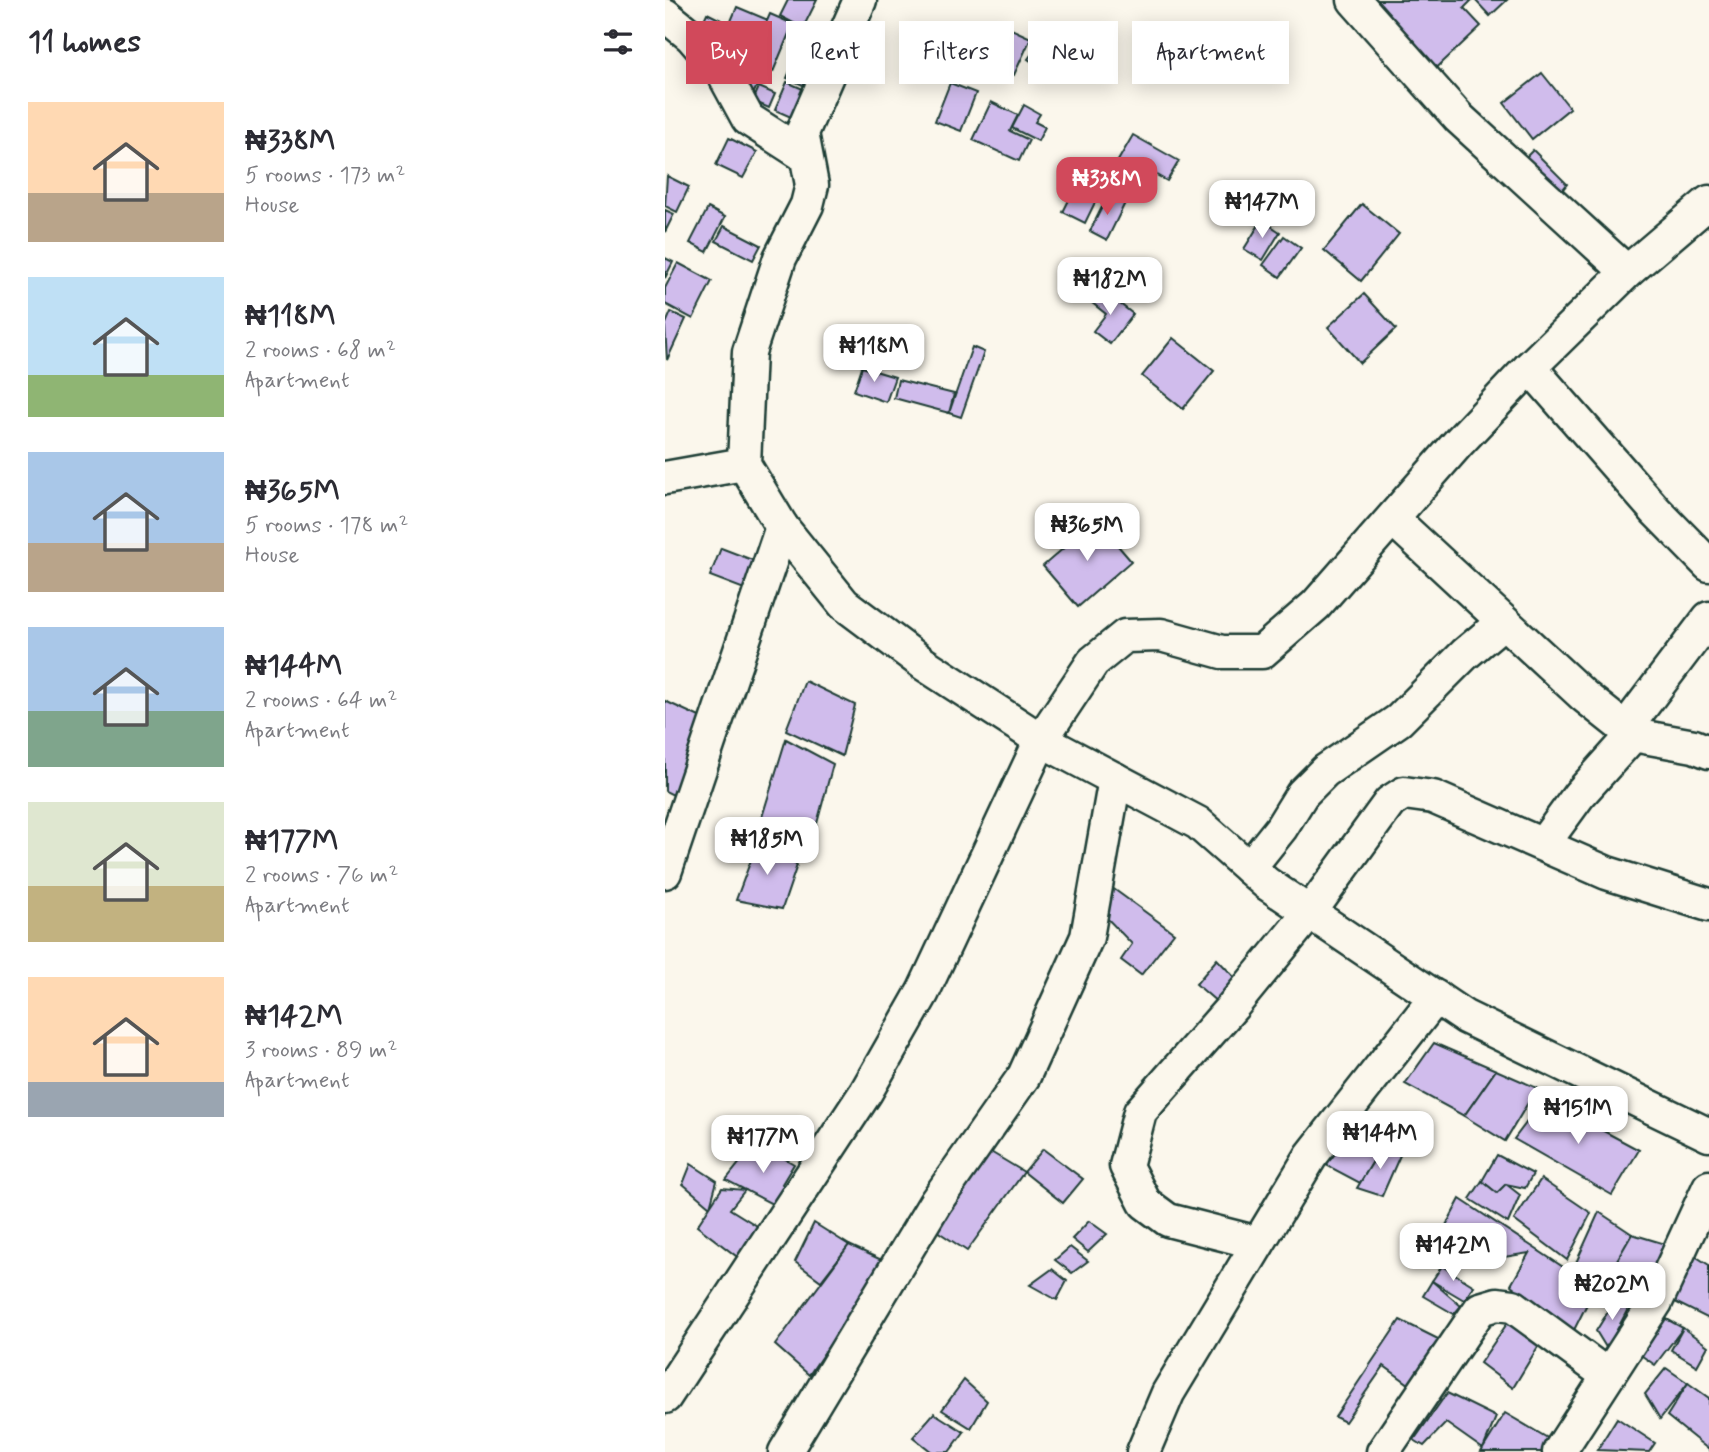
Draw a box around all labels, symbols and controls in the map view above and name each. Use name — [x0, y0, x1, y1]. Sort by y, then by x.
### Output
chip: Buy — [686, 21, 772, 84]
chip: Rent — [786, 21, 885, 84]
chip: Filters — [899, 21, 1014, 84]
chip: New — [1028, 21, 1118, 84]
chip: Apartment — [1132, 21, 1289, 84]
text: 11 homes — [28, 23, 141, 62]
icon: filters — [599, 23, 637, 61]
text: ₦338M — [245, 122, 335, 161]
icon: home — [84, 130, 168, 214]
pin: ₦338M — [1058, 158, 1156, 217]
text: 5 rooms · 173 m² — [245, 161, 405, 191]
text: ₦338M — [1072, 165, 1142, 195]
pin: ₦147M — [1213, 180, 1311, 240]
text: ₦147M — [1225, 188, 1299, 218]
text: House — [245, 191, 299, 221]
pin: ₦182M — [1061, 258, 1159, 317]
text: ₦182M — [1073, 265, 1147, 295]
text: ₦118M — [245, 297, 336, 336]
icon: home — [84, 305, 168, 389]
pin: ₦118M — [825, 324, 923, 384]
text: ₦118M — [839, 332, 909, 362]
text: 2 rooms · 68 m² — [245, 336, 396, 366]
text: Apartment — [245, 366, 350, 396]
text: ₦365M — [245, 472, 340, 511]
icon: home — [84, 480, 168, 564]
pin: ₦365M — [1038, 504, 1136, 563]
text: 5 rooms · 178 m² — [245, 511, 408, 541]
text: ₦365M — [1051, 511, 1123, 541]
text: House — [245, 541, 299, 571]
text: ₦144M — [245, 647, 342, 686]
icon: home — [84, 655, 168, 739]
text: 2 rooms · 64 m² — [245, 686, 397, 716]
text: Apartment — [245, 716, 350, 746]
pin: ₦185M — [718, 818, 816, 877]
text: ₦177M — [245, 822, 338, 861]
text: ₦185M — [731, 825, 803, 855]
icon: home — [84, 830, 168, 914]
text: 2 rooms · 76 m² — [245, 861, 398, 891]
text: Apartment — [245, 891, 350, 921]
text: ₦142M — [245, 997, 342, 1036]
icon: home — [84, 1005, 168, 1089]
text: 3 rooms · 89 m² — [245, 1036, 397, 1066]
text: Apartment — [245, 1066, 350, 1096]
pin: ₦151M — [1529, 1086, 1627, 1146]
text: ₦151M — [1544, 1094, 1612, 1124]
pin: ₦144M — [1331, 1112, 1429, 1171]
pin: ₦177M — [714, 1116, 812, 1175]
text: ₦144M — [1343, 1119, 1417, 1149]
text: ₦177M — [727, 1123, 799, 1153]
pin: ₦142M — [1404, 1224, 1502, 1283]
text: ₦142M — [1416, 1231, 1490, 1261]
pin: ₦202M — [1563, 1262, 1661, 1322]
text: ₦202M — [1575, 1270, 1649, 1300]

